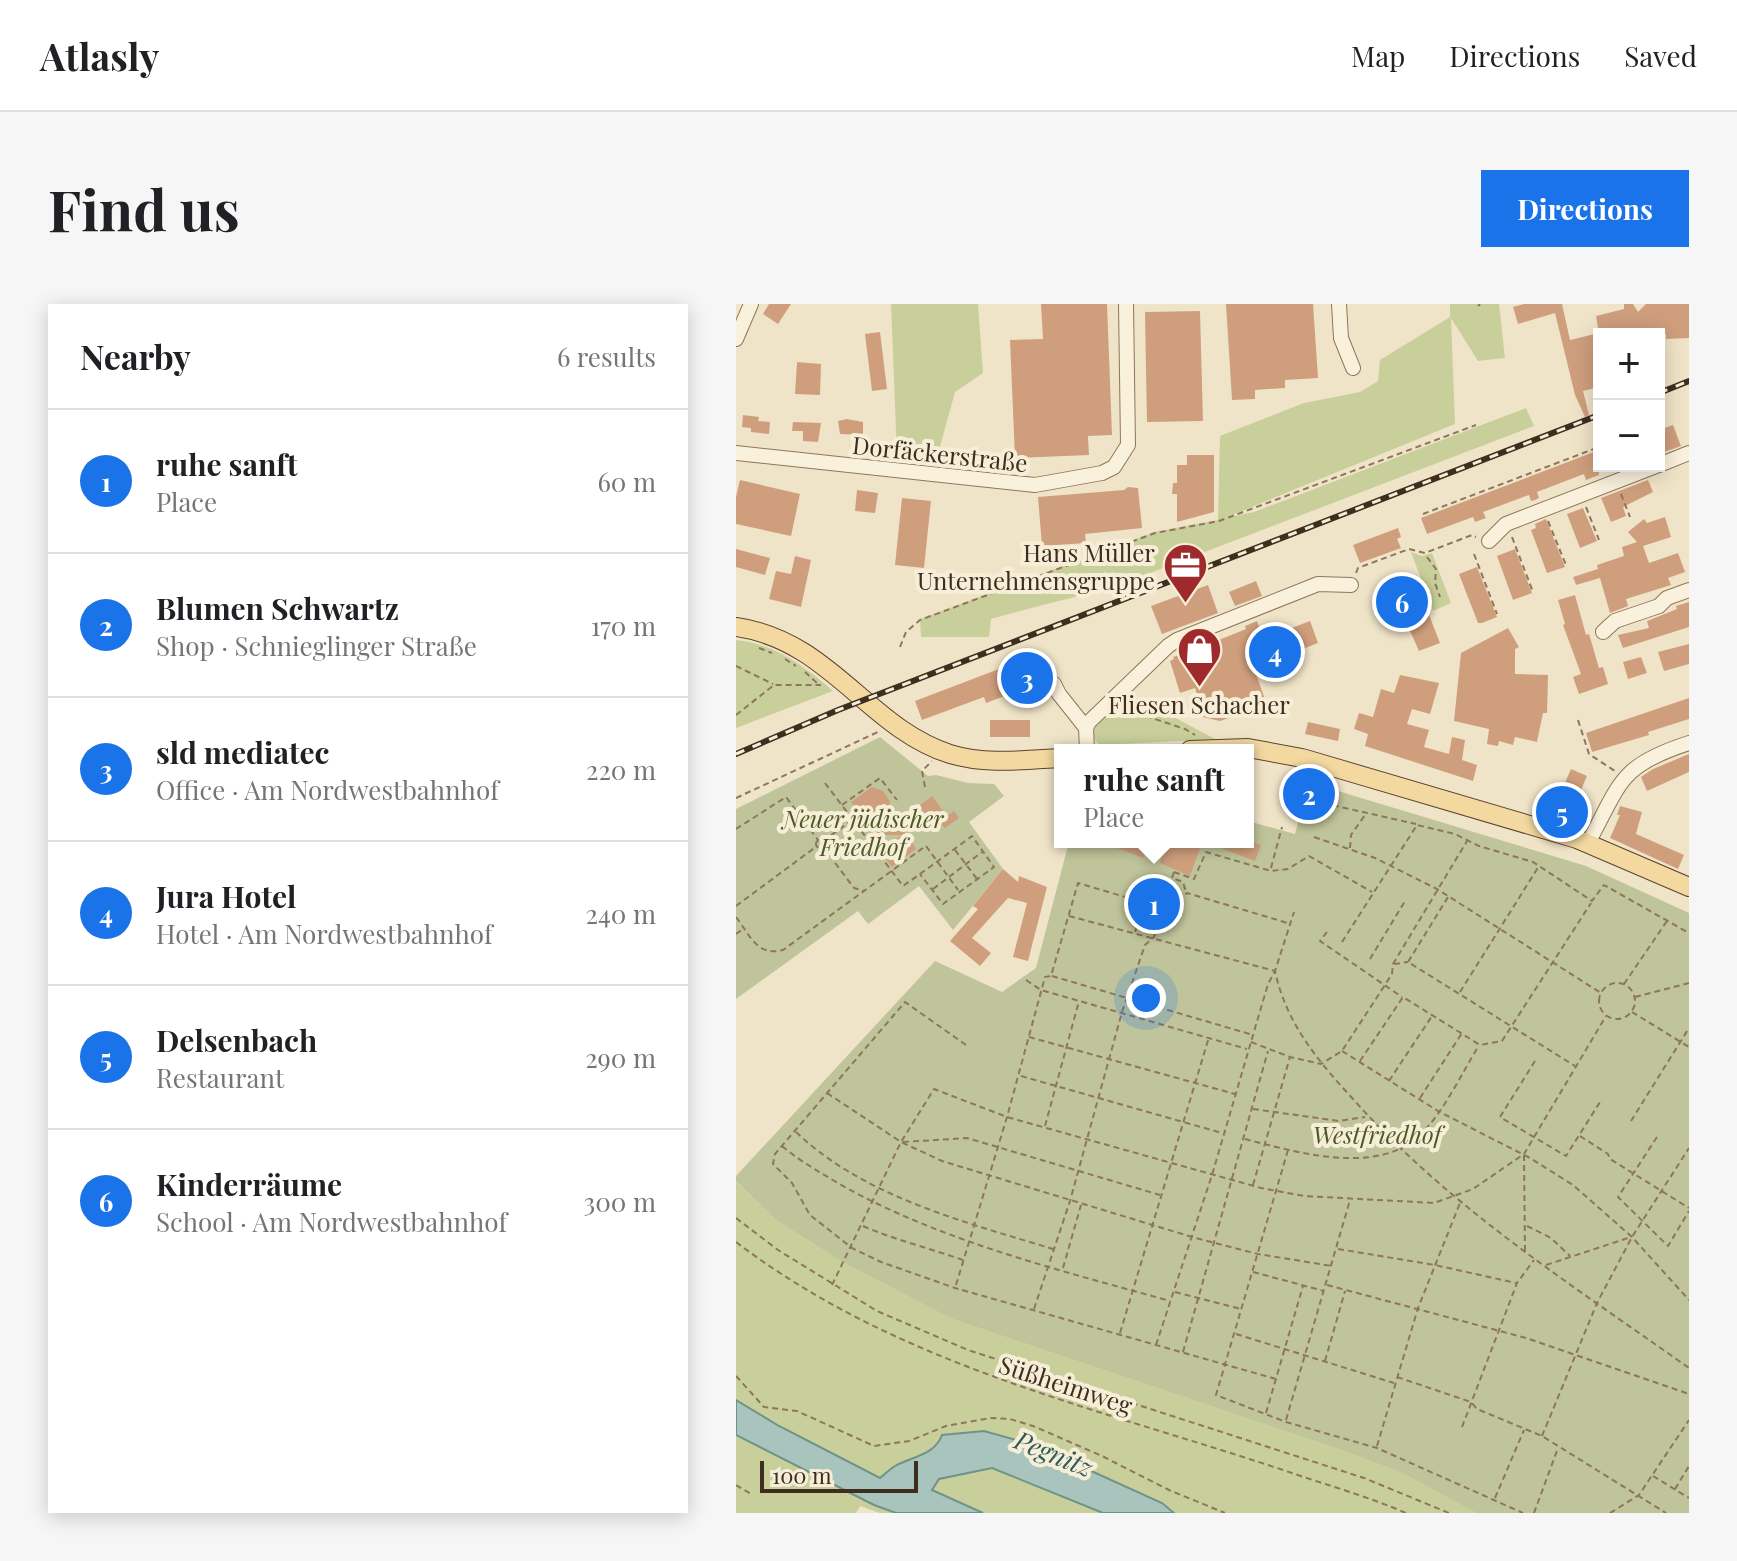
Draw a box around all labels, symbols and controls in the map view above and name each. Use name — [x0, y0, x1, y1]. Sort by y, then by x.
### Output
text: Atlasly — [40, 30, 159, 81]
text: Map — [1351, 37, 1405, 74]
text: Directions — [1449, 37, 1580, 74]
text: Saved — [1624, 37, 1697, 74]
button: Directions — [1481, 170, 1689, 247]
text: Find us — [48, 171, 240, 246]
map controls — [1593, 328, 1665, 472]
button: + — [1593, 328, 1665, 400]
text: Nearby — [80, 333, 191, 379]
text: 6 results — [557, 339, 656, 374]
button: − — [1593, 400, 1665, 472]
street label: Dorfäckerstraße — [851, 428, 1029, 478]
text: ruhe sanft — [156, 444, 297, 484]
text: 1 — [101, 464, 111, 499]
text: 60 m — [597, 464, 656, 499]
text: Place — [156, 484, 217, 519]
place label: Hans Müller Unternehmensgruppe — [917, 536, 1155, 596]
office icon: Hans Müller Unternehmensgruppe — [1162, 542, 1210, 605]
pin: 6 — [1376, 572, 1428, 632]
text: Blumen Schwartz — [156, 588, 399, 628]
text: 2 — [99, 608, 113, 643]
text: 170 m — [591, 608, 656, 643]
pin: 4 — [1249, 622, 1301, 682]
shop icon: Fliesen Schacher — [1175, 626, 1223, 689]
text: Shop · Schnieglinger Straße — [156, 628, 477, 663]
pin: 3 — [1001, 648, 1053, 708]
place label: Fliesen Schacher — [1108, 688, 1290, 720]
text: sld mediatec — [156, 732, 329, 772]
popup — [1054, 744, 1254, 848]
text: 3 — [100, 752, 112, 787]
text: 220 m — [586, 752, 656, 787]
text: ruhe sanft — [1083, 759, 1225, 799]
pin: 2 — [1283, 764, 1335, 824]
text: Office · Am Nordwestbahnhof — [156, 772, 499, 807]
pin: 5 — [1536, 782, 1588, 842]
text: Place — [1083, 799, 1144, 834]
park label: Neuer jüdischer Friedhof — [781, 802, 944, 862]
pin: 1 — [1128, 874, 1180, 934]
text: Jura Hotel — [156, 876, 296, 916]
text: 4 — [99, 896, 113, 931]
text: 240 m — [586, 896, 656, 931]
text: Hotel · Am Nordwestbahnhof — [156, 916, 493, 951]
your location — [1126, 978, 1166, 1018]
text: Delsenbach — [156, 1020, 317, 1060]
text: 5 — [100, 1040, 112, 1075]
text: 290 m — [585, 1040, 656, 1075]
text: Restaurant — [156, 1060, 284, 1095]
park label: Westfriedhof — [1313, 1118, 1446, 1150]
text: Kinderräume — [156, 1164, 342, 1204]
text: 6 — [99, 1184, 113, 1219]
text: 300 m — [584, 1184, 656, 1219]
text: School · Am Nordwestbahnhof — [156, 1204, 507, 1239]
street label: Süßheimweg — [995, 1347, 1137, 1421]
water label: Pegnitz — [1009, 1421, 1099, 1485]
scale bar — [760, 1457, 918, 1493]
text: 100 m — [772, 1460, 832, 1490]

